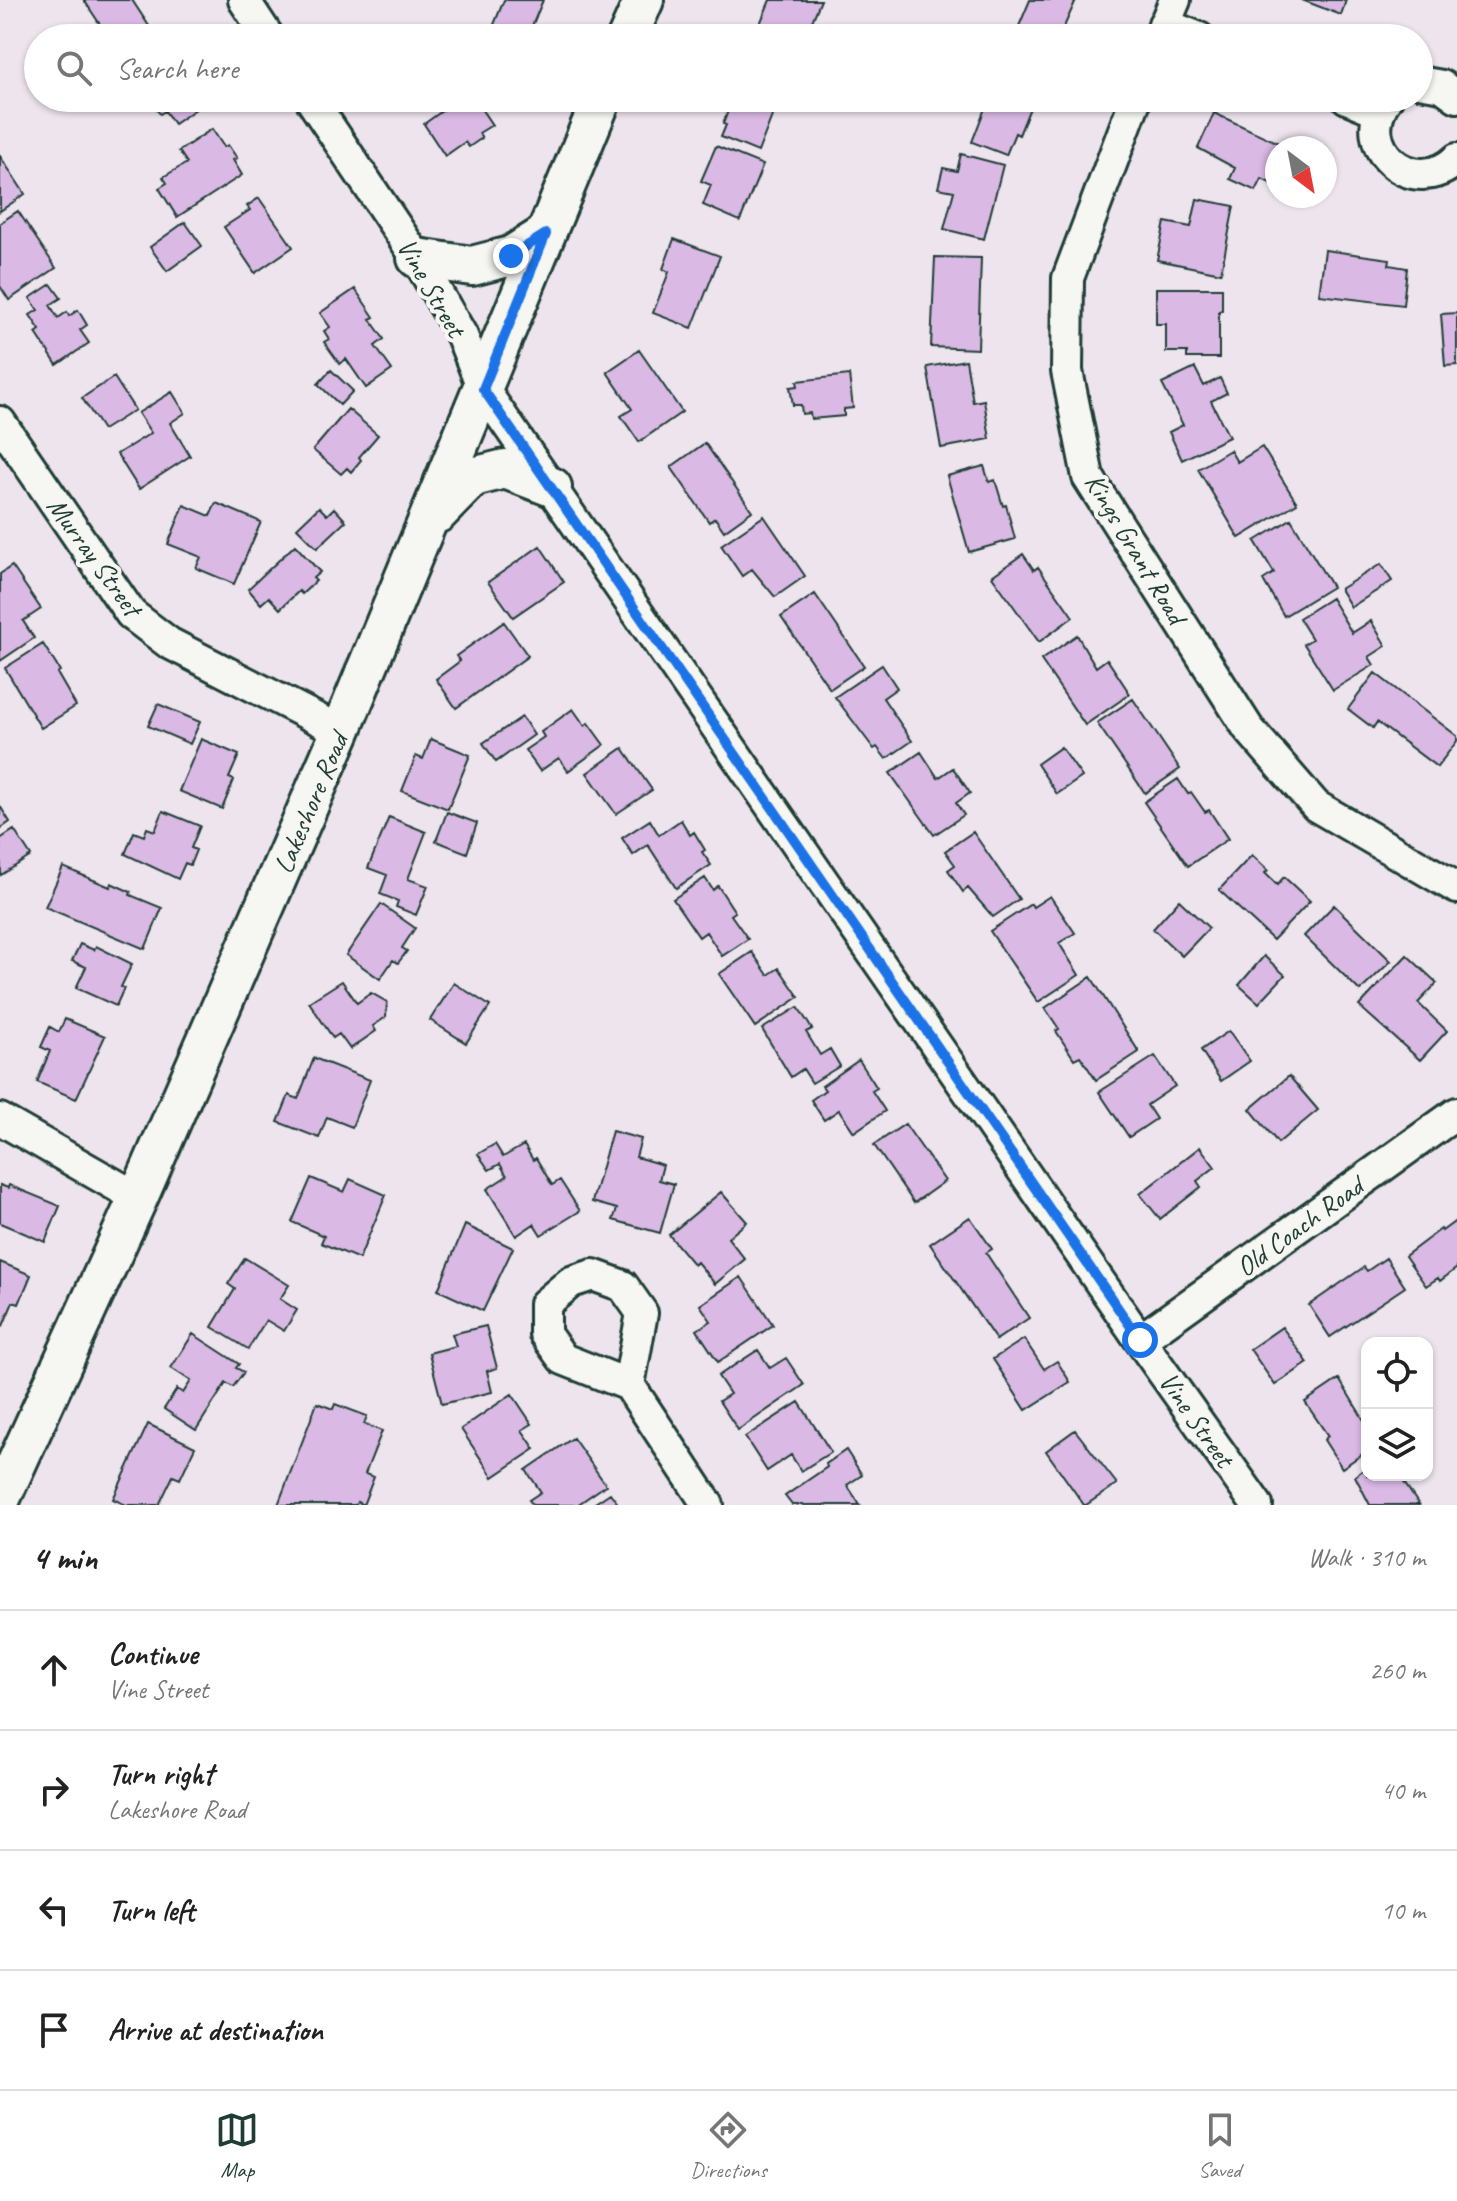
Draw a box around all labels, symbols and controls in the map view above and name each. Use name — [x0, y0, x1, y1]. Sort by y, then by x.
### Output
search box — [24, 24, 1433, 112]
icon: search — [52, 46, 96, 90]
text: Search here — [116, 49, 238, 87]
north arrow — [1265, 136, 1337, 208]
street label: Vine Street — [389, 232, 475, 345]
route end — [493, 238, 529, 274]
street label: Kings Grant Road — [1077, 467, 1196, 633]
street label: Murray Street — [40, 490, 152, 626]
street label: Lakeshore Road — [265, 724, 357, 878]
street label: Old Coach Road — [1229, 1166, 1373, 1284]
route start — [1122, 1322, 1158, 1358]
map controls — [1361, 1337, 1433, 1481]
button: locate — [1361, 1337, 1433, 1409]
street label: Vine Street — [1151, 1365, 1243, 1476]
button: layers — [1361, 1409, 1433, 1481]
text: 4 min — [32, 1536, 97, 1579]
text: Walk · 310 m — [1308, 1541, 1425, 1574]
text: Continue — [108, 1635, 198, 1673]
icon: ahead — [32, 1648, 76, 1692]
text: 260 m — [1369, 1654, 1425, 1687]
text: Vine Street — [108, 1673, 208, 1706]
text: Turn right — [108, 1755, 213, 1793]
icon: right — [32, 1768, 76, 1812]
text: 40 m — [1381, 1774, 1425, 1807]
text: Lakeshore Road — [108, 1793, 246, 1826]
icon: left — [32, 1888, 76, 1932]
text: Turn left — [108, 1891, 195, 1929]
text: 10 m — [1381, 1894, 1425, 1927]
icon: arrive — [32, 2008, 76, 2052]
text: Arrive at destination — [108, 2011, 323, 2049]
tab: Map — [215, 2108, 259, 2184]
tab: Directions — [690, 2108, 767, 2184]
tab: Saved — [1198, 2108, 1242, 2184]

